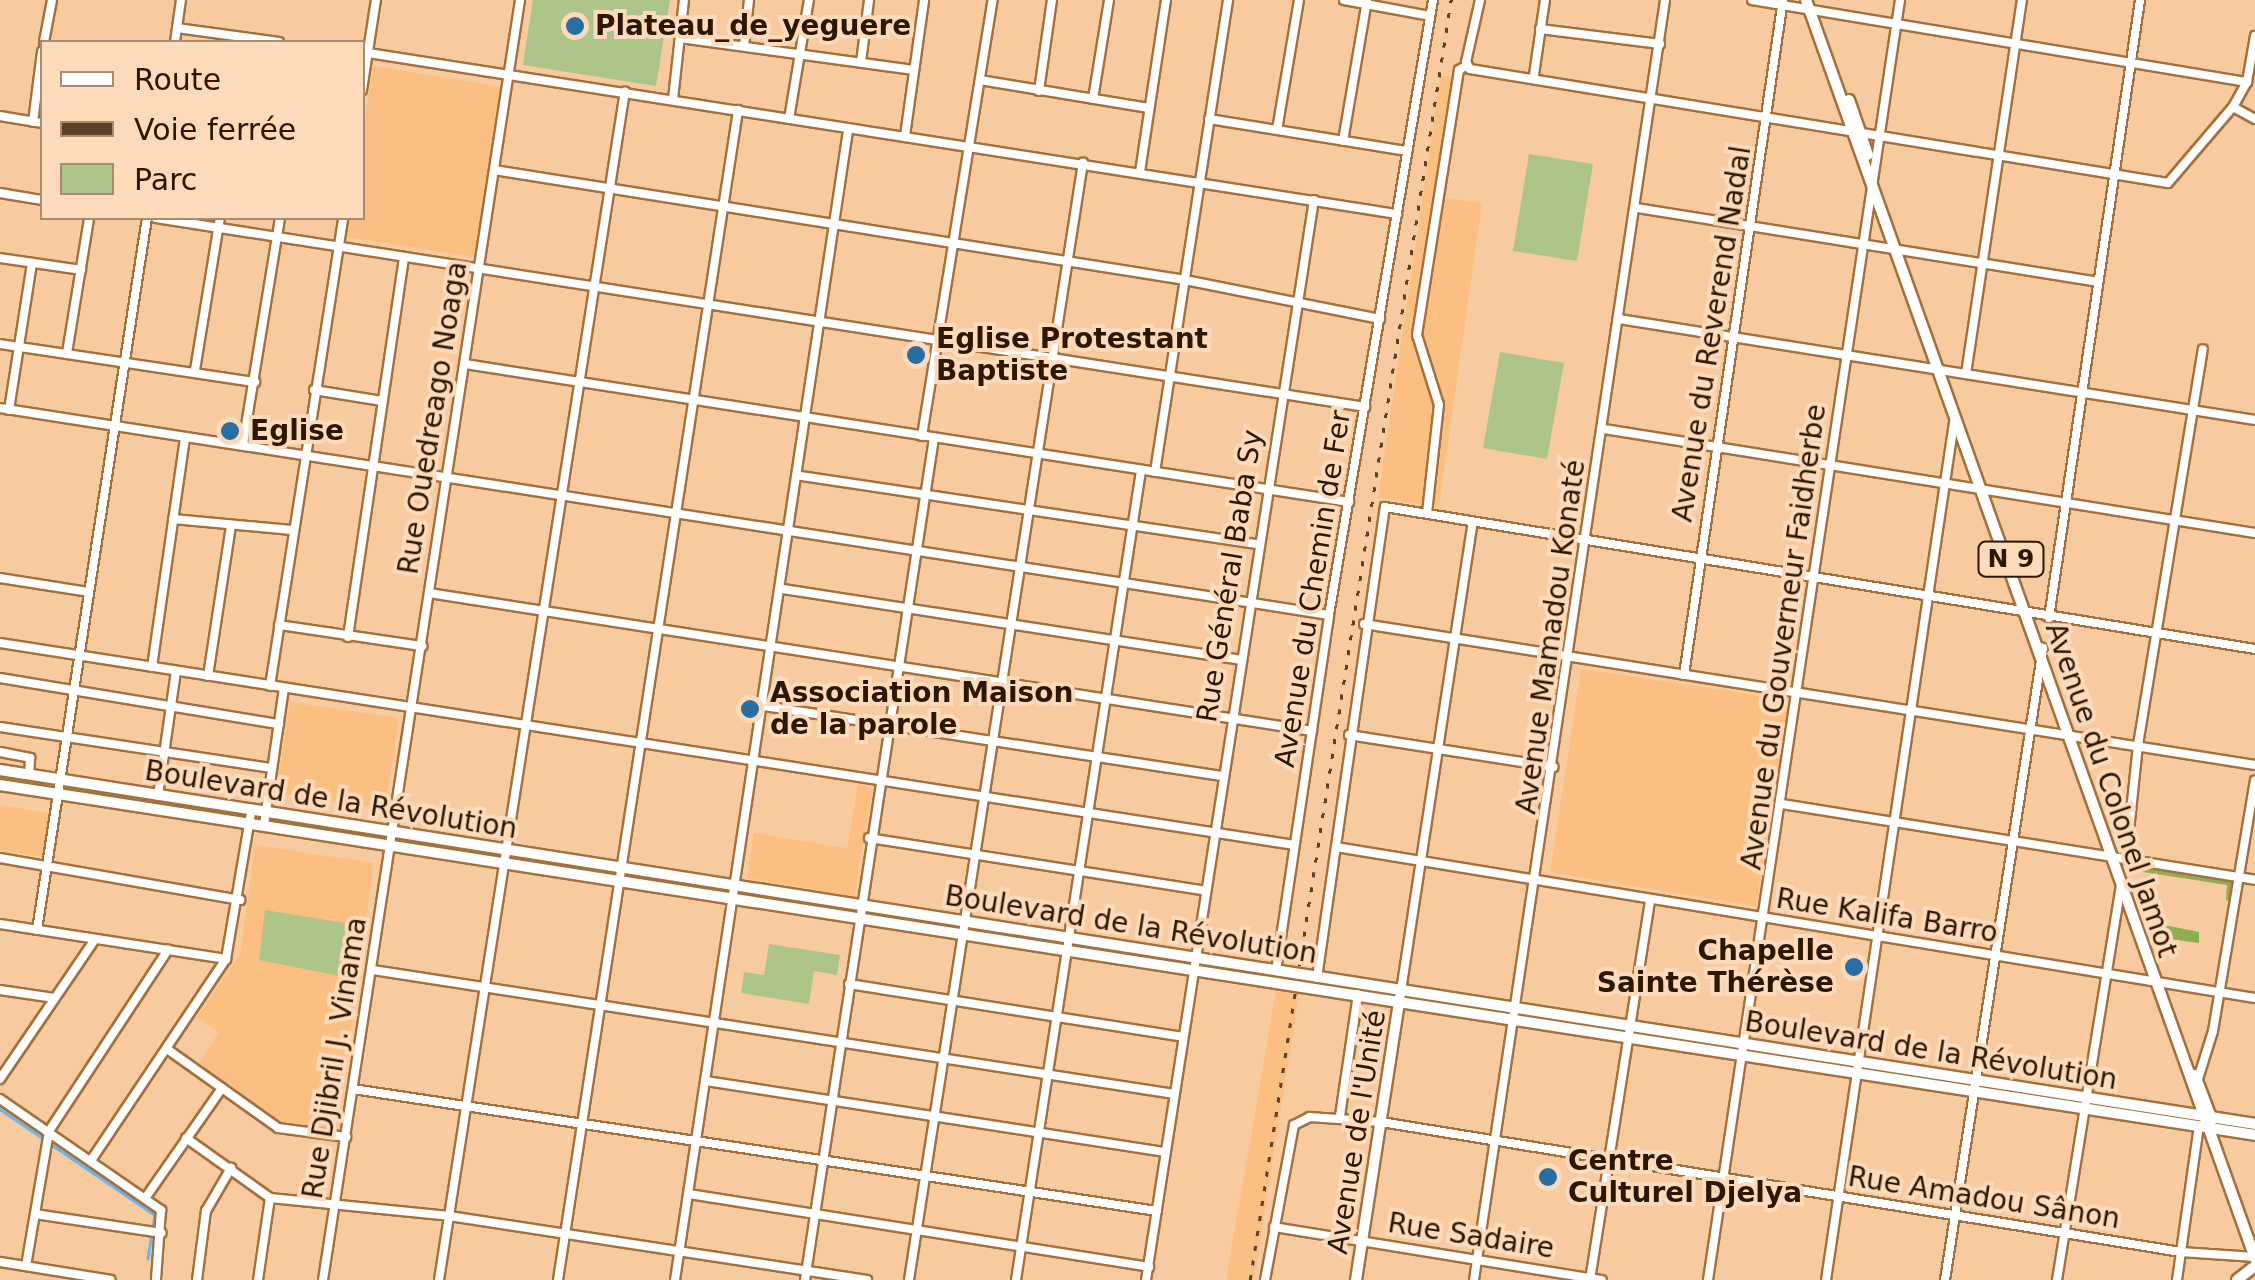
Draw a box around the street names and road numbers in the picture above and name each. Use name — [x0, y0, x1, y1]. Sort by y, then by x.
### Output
street label: Avenue du Reverend Nadal — [1666, 144, 1758, 524]
street label: Rue Ouedreago Noaga — [392, 259, 474, 577]
street label: Avenue du Gouverneur Faidherbe — [1735, 402, 1833, 872]
street label: Avenue du Chemin de Fer — [1268, 408, 1358, 770]
street label: Rue Général Baba Sy — [1190, 427, 1270, 725]
street label: Avenue Mamadou Konaté — [1509, 458, 1593, 816]
road number: N 9 — [1976, 539, 2046, 579]
street label: Avenue du Colonel Jamot — [2038, 618, 2184, 962]
street label: Boulevard de la Révolution — [142, 754, 520, 846]
street label: Boulevard de la Révolution — [942, 879, 1320, 971]
street label: Rue Kalifa Barro — [1774, 882, 2000, 950]
street label: Rue Djibril J. Vinama — [296, 915, 374, 1201]
street label: Boulevard de la Révolution — [1742, 1005, 2120, 1097]
street label: Avenue de l'Unité — [1321, 1008, 1393, 1256]
street label: Rue Amadou Sânon — [1846, 1160, 2122, 1236]
street label: Rue Sadaire — [1385, 1206, 1557, 1266]

